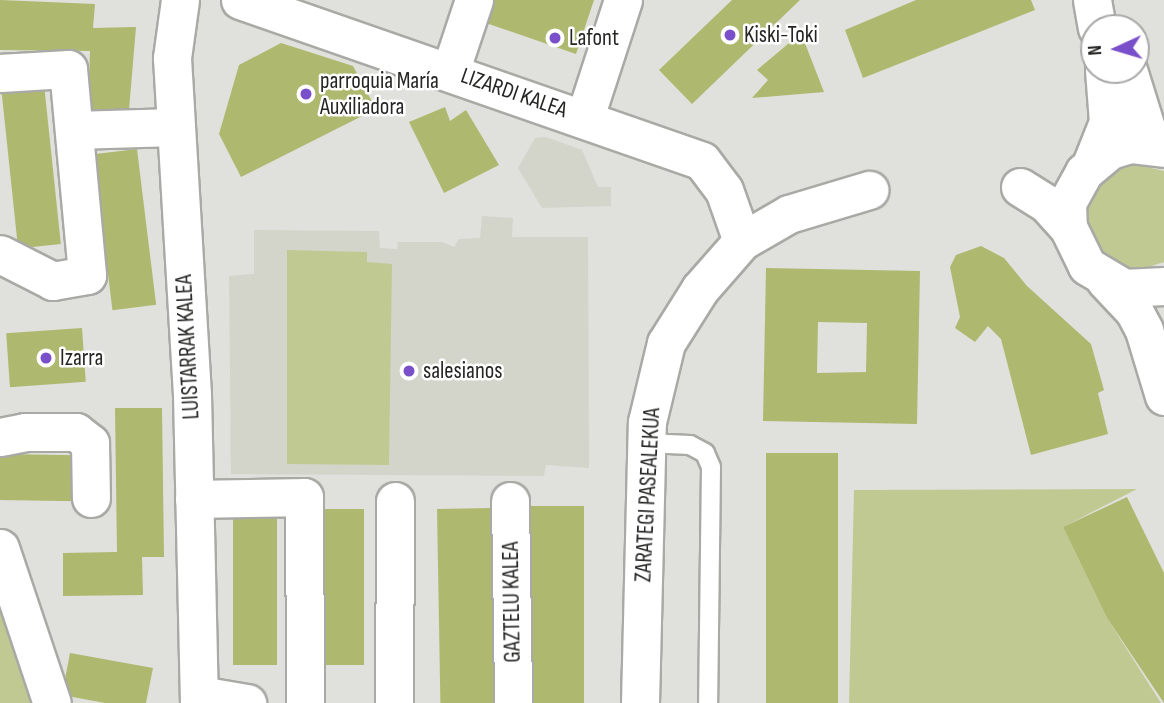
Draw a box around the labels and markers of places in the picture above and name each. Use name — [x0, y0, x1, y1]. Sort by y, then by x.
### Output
place label: Kiski-Toki — [744, 21, 818, 49]
place label: Lafont — [569, 24, 619, 52]
marker: Kiski-Toki — [722, 27, 738, 43]
marker: Lafont — [547, 30, 563, 46]
place label: parroquia María Auxiliadora — [320, 67, 439, 121]
marker: parroquia María Auxiliadora — [298, 86, 314, 102]
place label: Izarra — [60, 344, 103, 372]
marker: Izarra — [38, 350, 54, 366]
place label: salesianos — [423, 357, 503, 385]
marker: salesianos — [401, 363, 417, 379]

